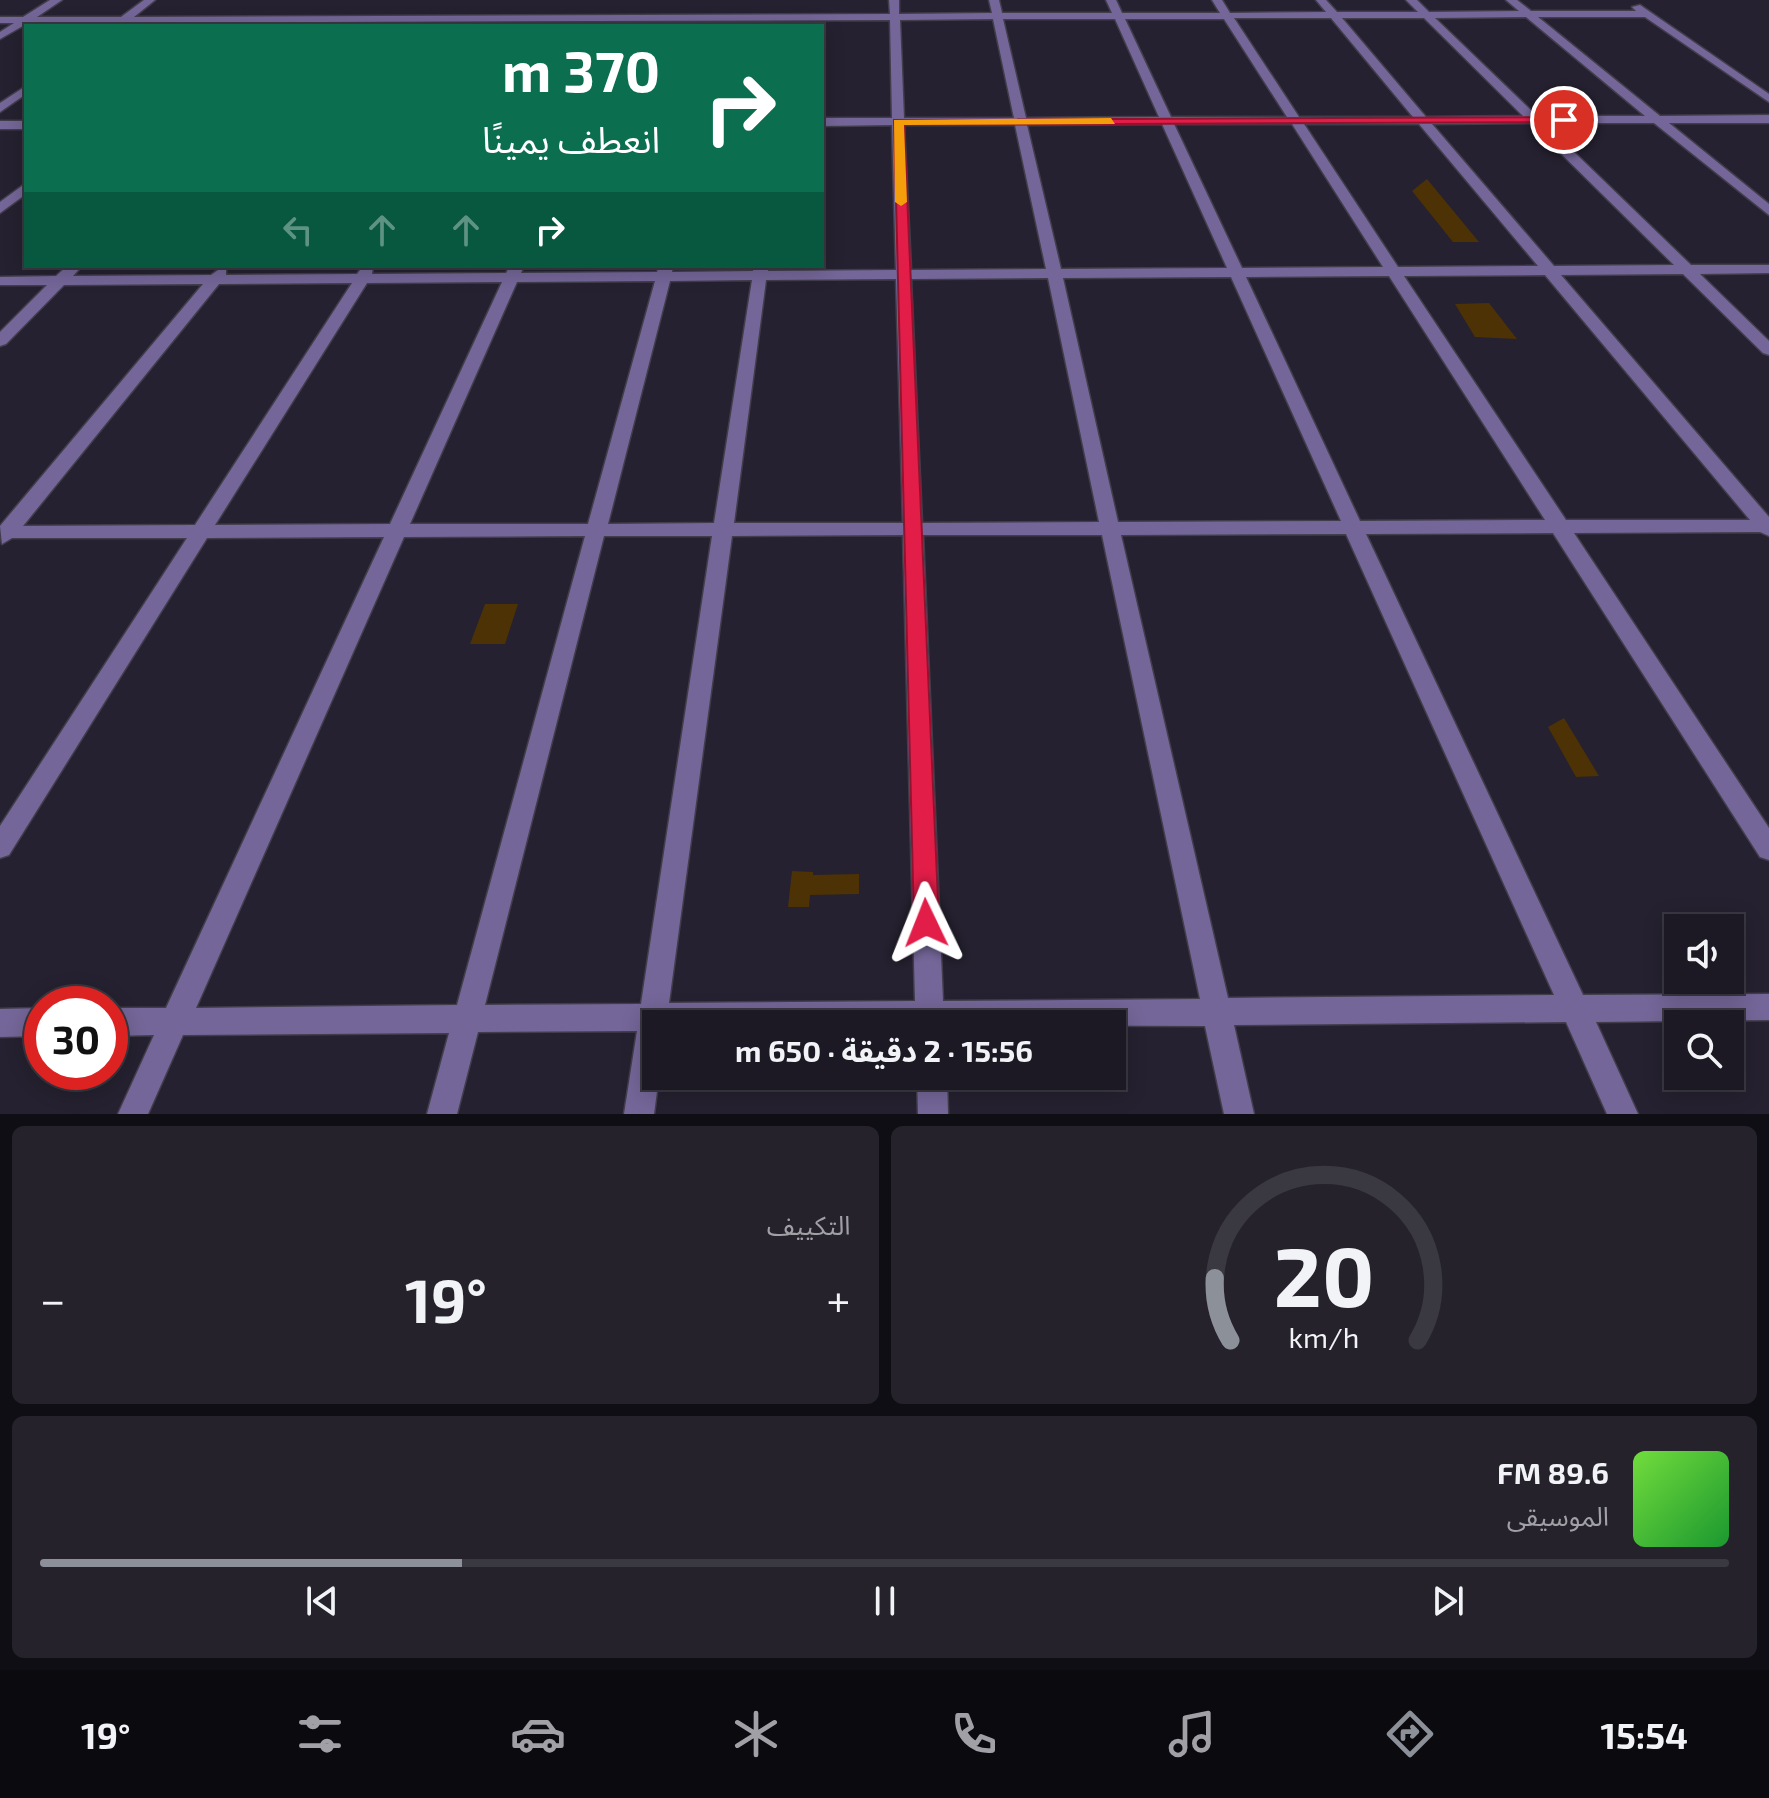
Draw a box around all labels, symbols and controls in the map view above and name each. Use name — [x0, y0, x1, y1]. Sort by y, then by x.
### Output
text: 370 m — [502, 36, 660, 103]
icon: right — [688, 56, 792, 160]
pin — [1530, 86, 1598, 154]
icon: arrive — [1542, 98, 1586, 142]
text: انعطف يمينًا — [482, 117, 660, 160]
icon: left — [276, 208, 320, 252]
icon: ahead — [360, 208, 404, 252]
icon: ahead — [444, 208, 488, 252]
icon: right — [528, 208, 572, 252]
position arrow — [884, 881, 968, 965]
map controls — [1664, 914, 1744, 1090]
button: sound — [1664, 914, 1744, 994]
speed limit sign: 30 — [24, 986, 128, 1090]
button: search — [1664, 1010, 1744, 1090]
text: 15:56 · 2 دقيقة · 650 m — [735, 1032, 1033, 1068]
text: التكييف — [767, 1209, 851, 1240]
text: 20 — [1273, 1224, 1374, 1324]
text: 19° — [405, 1263, 487, 1335]
text: − — [40, 1272, 66, 1325]
text: + — [826, 1272, 851, 1325]
text: km/h — [1288, 1319, 1359, 1354]
text: 89.6 FM — [1497, 1454, 1609, 1490]
text: الموسيقى — [1507, 1500, 1609, 1531]
icon: previous — [300, 1579, 344, 1623]
icon: pause — [863, 1579, 907, 1623]
icon: next — [1426, 1579, 1470, 1623]
icon: filters — [292, 1706, 348, 1762]
icon: car — [510, 1706, 566, 1762]
icon: climate — [728, 1706, 784, 1762]
icon: phone — [946, 1706, 1002, 1762]
icon: music — [1164, 1706, 1220, 1762]
icon: directions — [1382, 1706, 1438, 1762]
text: 19° — [81, 1713, 130, 1756]
text: 15:54 — [1601, 1713, 1688, 1756]

